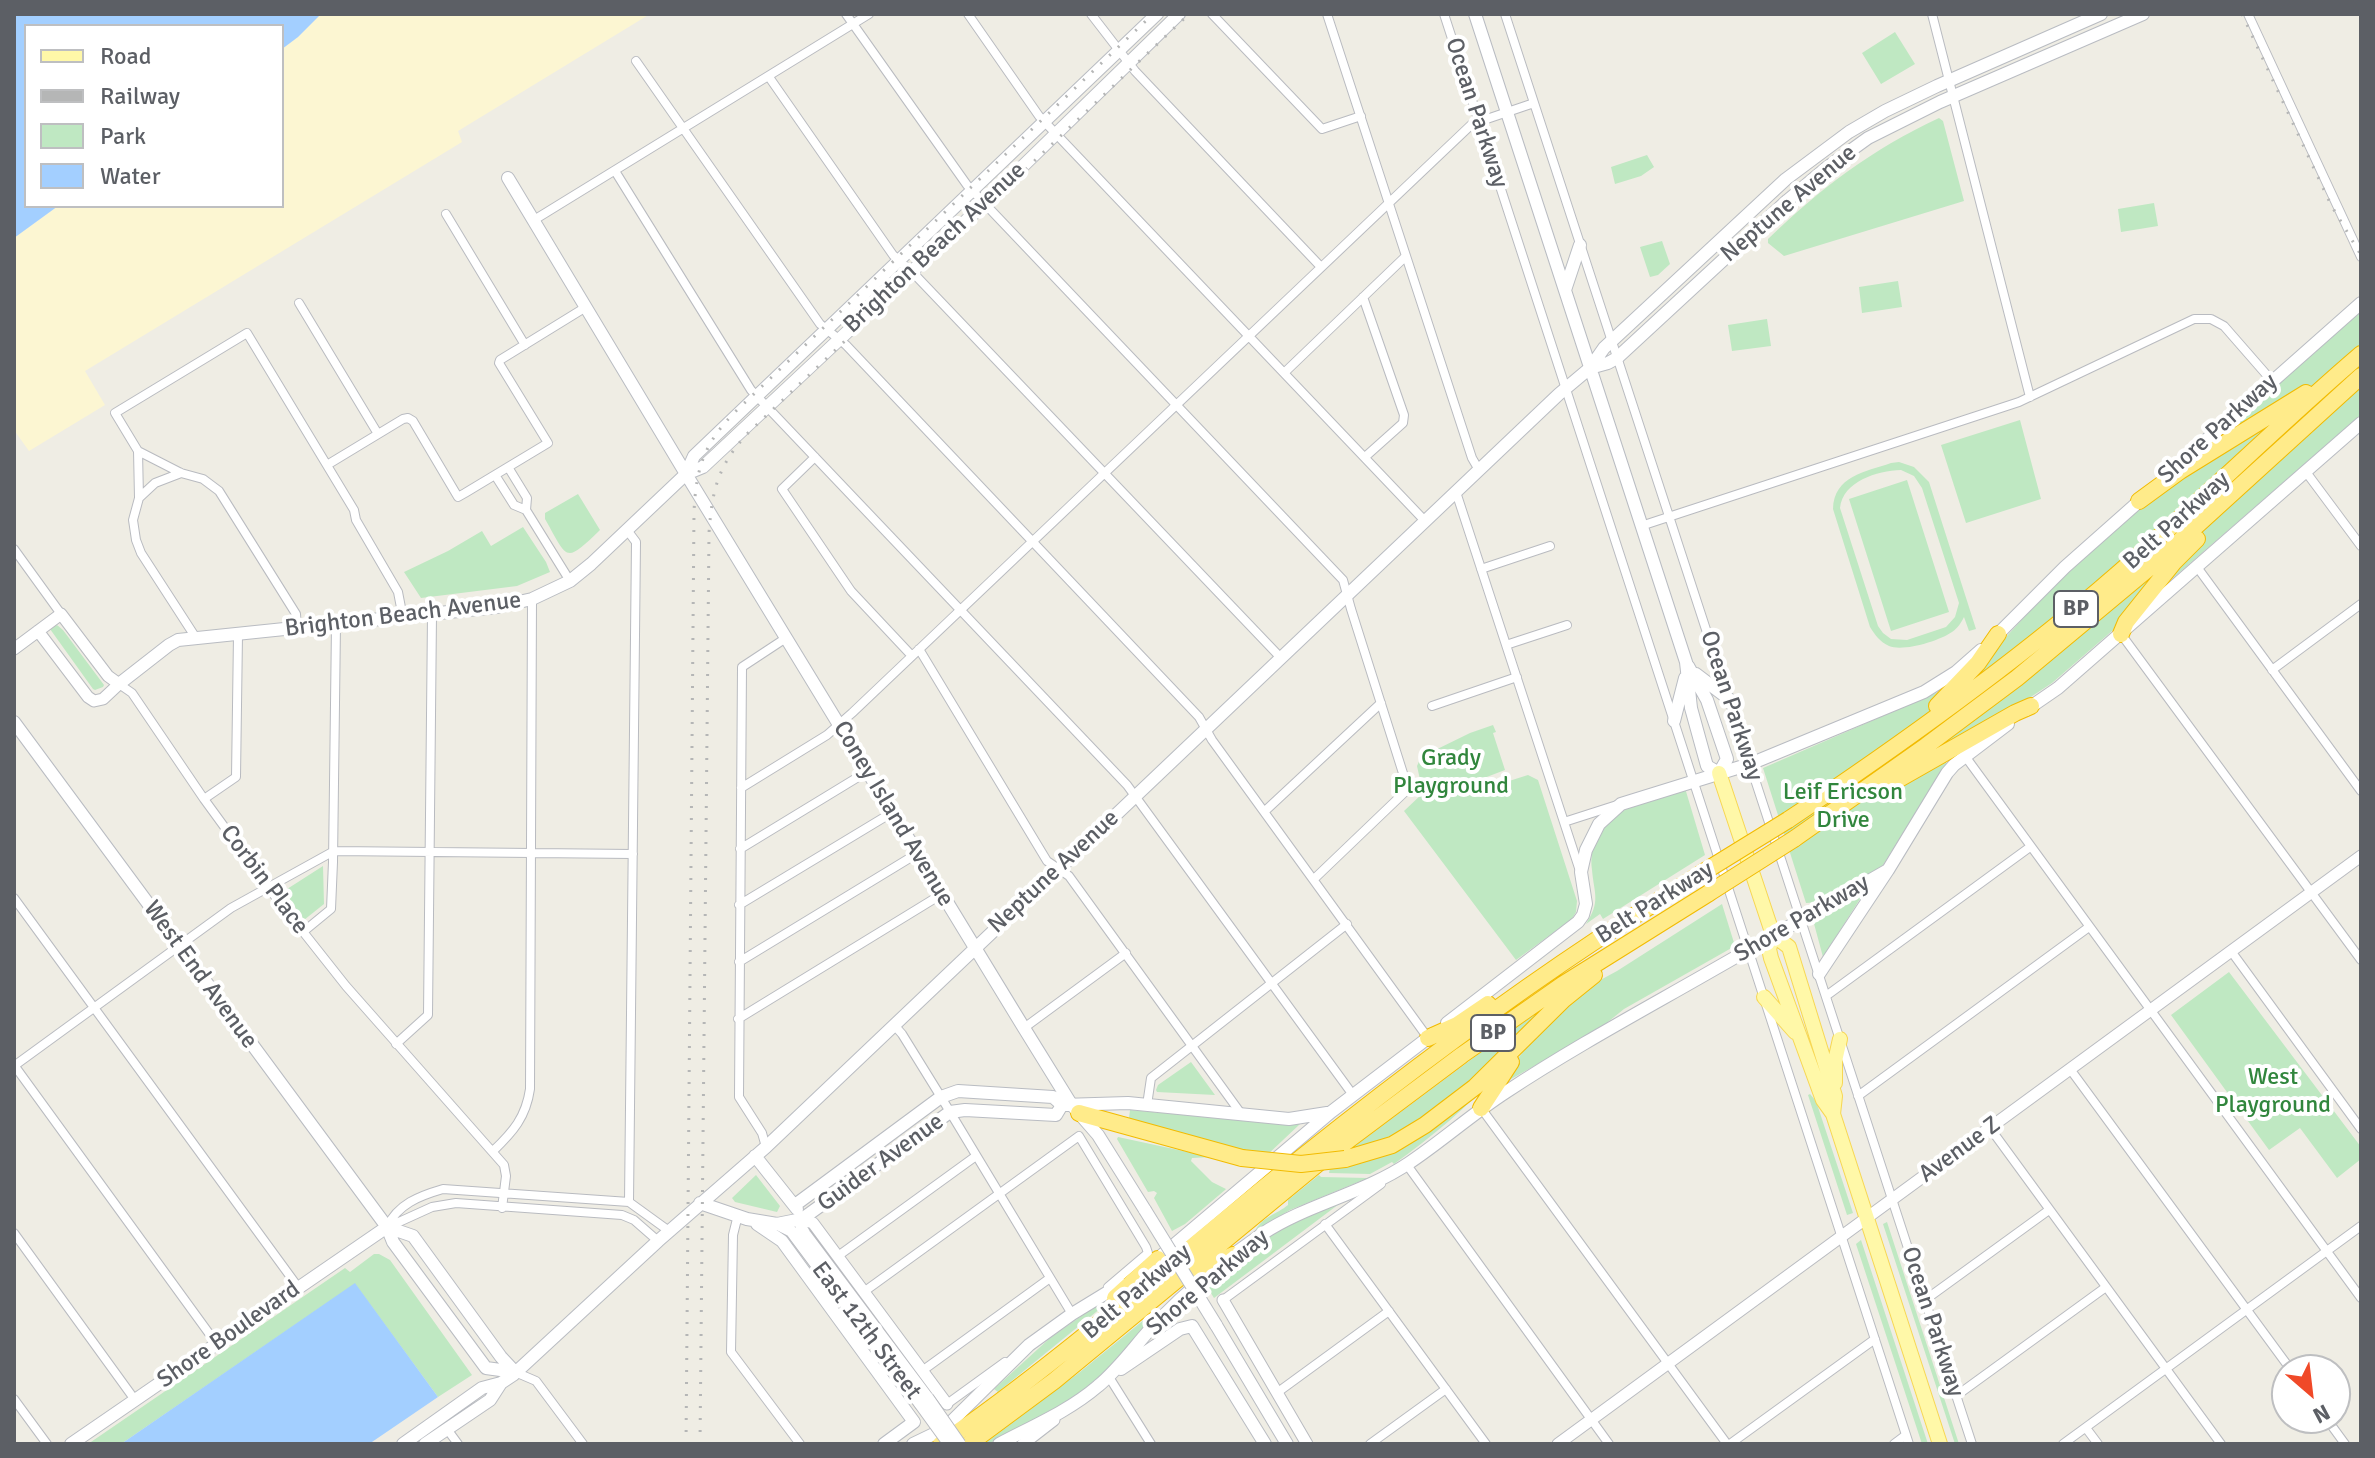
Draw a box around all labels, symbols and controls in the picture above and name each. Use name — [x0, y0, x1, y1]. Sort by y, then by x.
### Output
legend — [24, 24, 284, 208]
street label: Ocean Parkway — [1438, 34, 1514, 192]
text: Road — [100, 41, 151, 71]
text: Railway — [100, 81, 180, 111]
text: Park — [100, 121, 146, 151]
street label: Neptune Avenue — [1715, 139, 1863, 269]
street label: Brighton Beach Avenue — [838, 156, 1032, 340]
text: Water — [100, 161, 160, 191]
street label: Shore Parkway — [2152, 368, 2284, 490]
street label: Belt Parkway — [2118, 466, 2236, 576]
street label: Brighton Beach Avenue — [283, 586, 523, 644]
road number: BP — [2054, 591, 2098, 627]
street label: Ocean Parkway — [1693, 627, 1769, 785]
street label: Coney Island Avenue — [826, 716, 960, 912]
park label: Grady Playground — [1393, 745, 1509, 801]
park label: Leif Ericson Drive — [1783, 779, 1903, 835]
street label: Neptune Avenue — [983, 804, 1125, 940]
street label: Corbin Place — [214, 820, 314, 940]
street label: Belt Parkway — [1591, 856, 1719, 950]
street label: Shore Parkway — [1729, 869, 1875, 969]
street label: West End Avenue — [137, 896, 263, 1054]
road number: BP — [1471, 1015, 1515, 1051]
park label: West Playground — [2215, 1064, 2331, 1120]
street label: Guider Avenue — [812, 1108, 950, 1218]
street label: Avenue Z — [1914, 1111, 2006, 1189]
street label: Shore Parkway — [1141, 1223, 1275, 1343]
street label: Belt Parkway — [1077, 1238, 1197, 1346]
street label: Ocean Parkway — [1894, 1243, 1970, 1401]
street label: East 12th Street — [805, 1256, 927, 1406]
street label: Shore Boulevard — [152, 1275, 306, 1395]
north arrow — [2271, 1354, 2351, 1434]
text: N — [2308, 1398, 2335, 1429]

